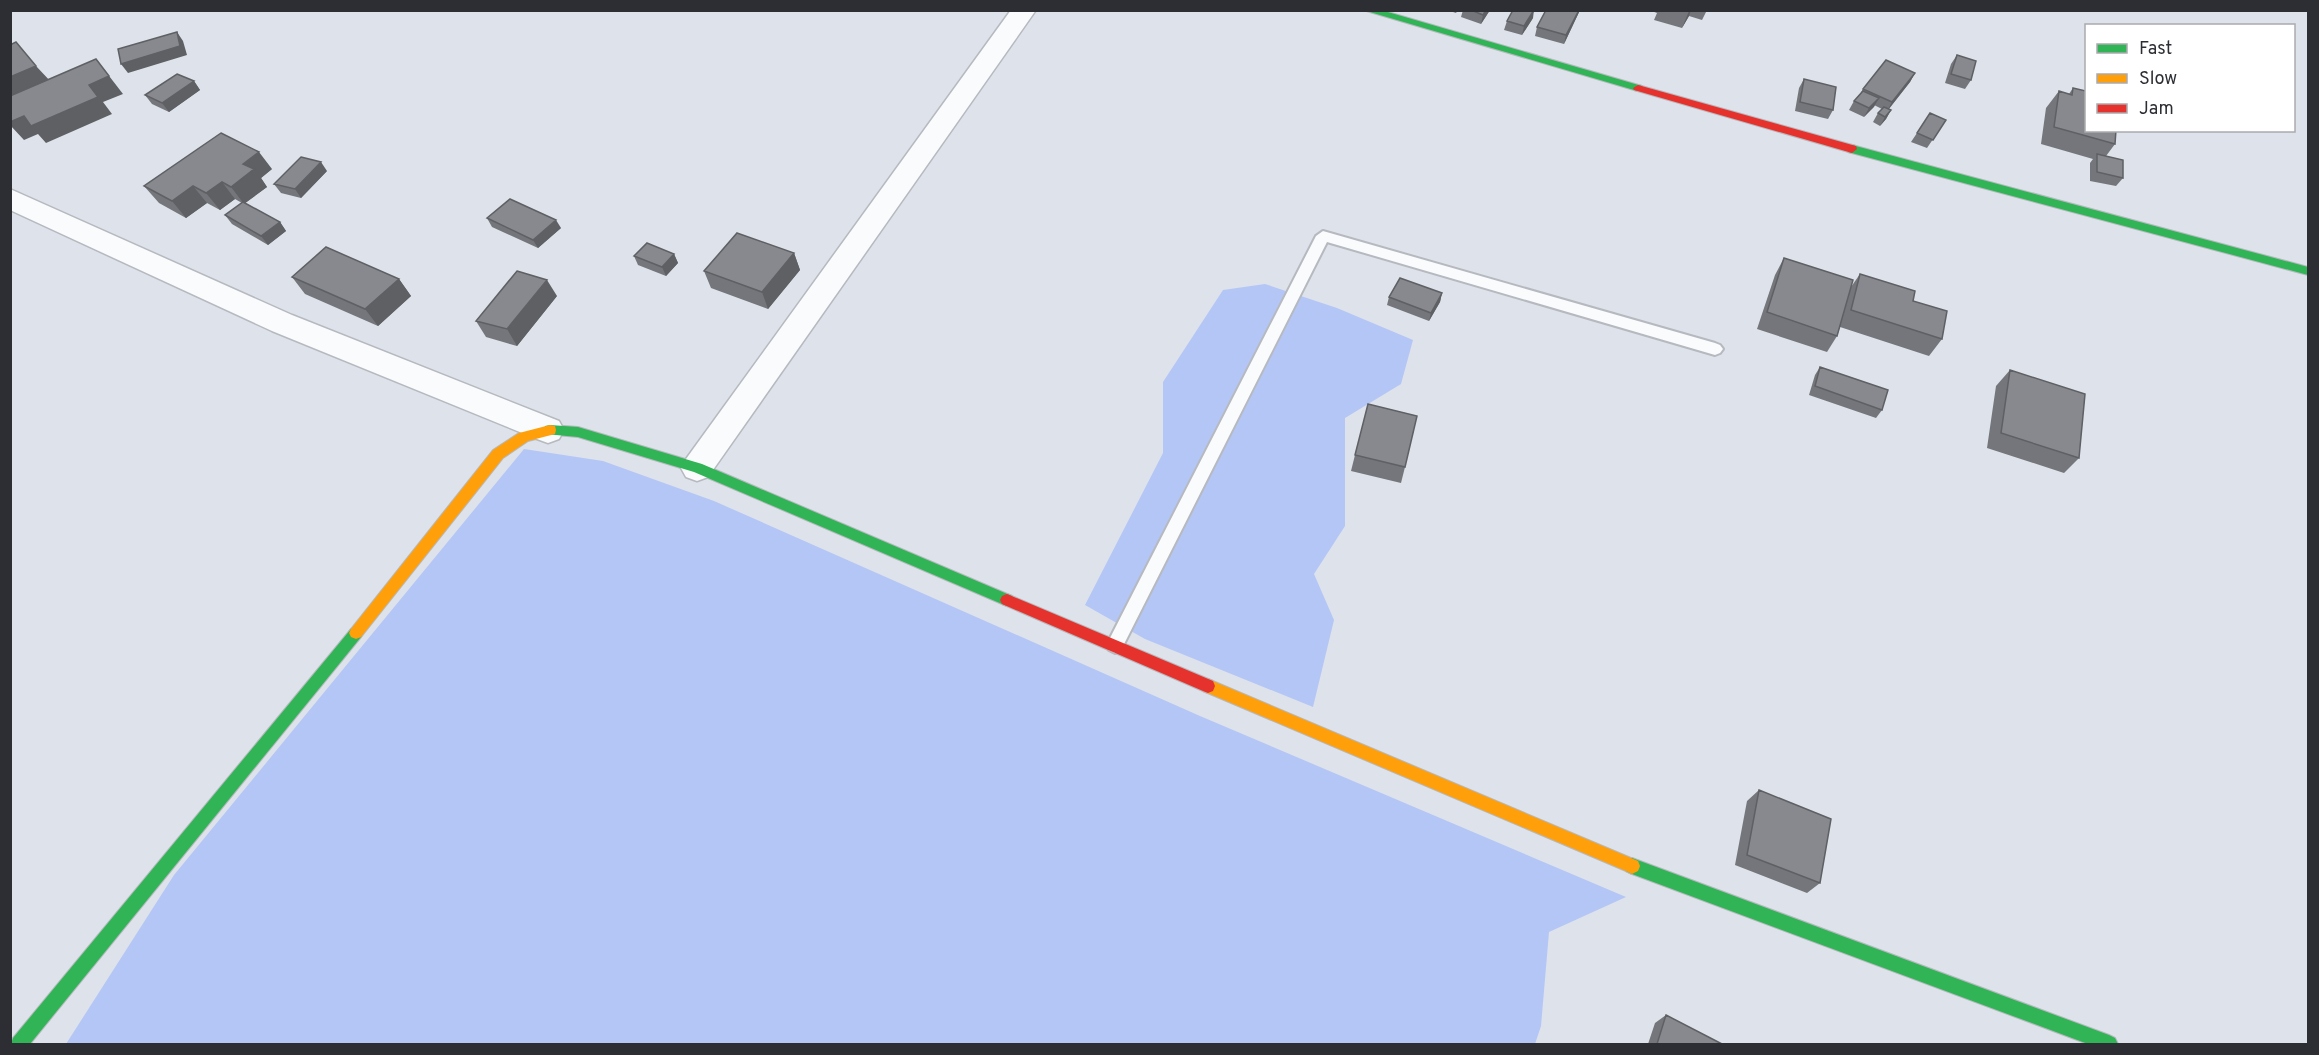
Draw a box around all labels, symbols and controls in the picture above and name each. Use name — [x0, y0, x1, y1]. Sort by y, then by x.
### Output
legend — [2085, 24, 2295, 132]
text: Fast — [2139, 38, 2172, 61]
text: Slow — [2139, 68, 2177, 91]
text: Jam — [2139, 98, 2174, 121]

